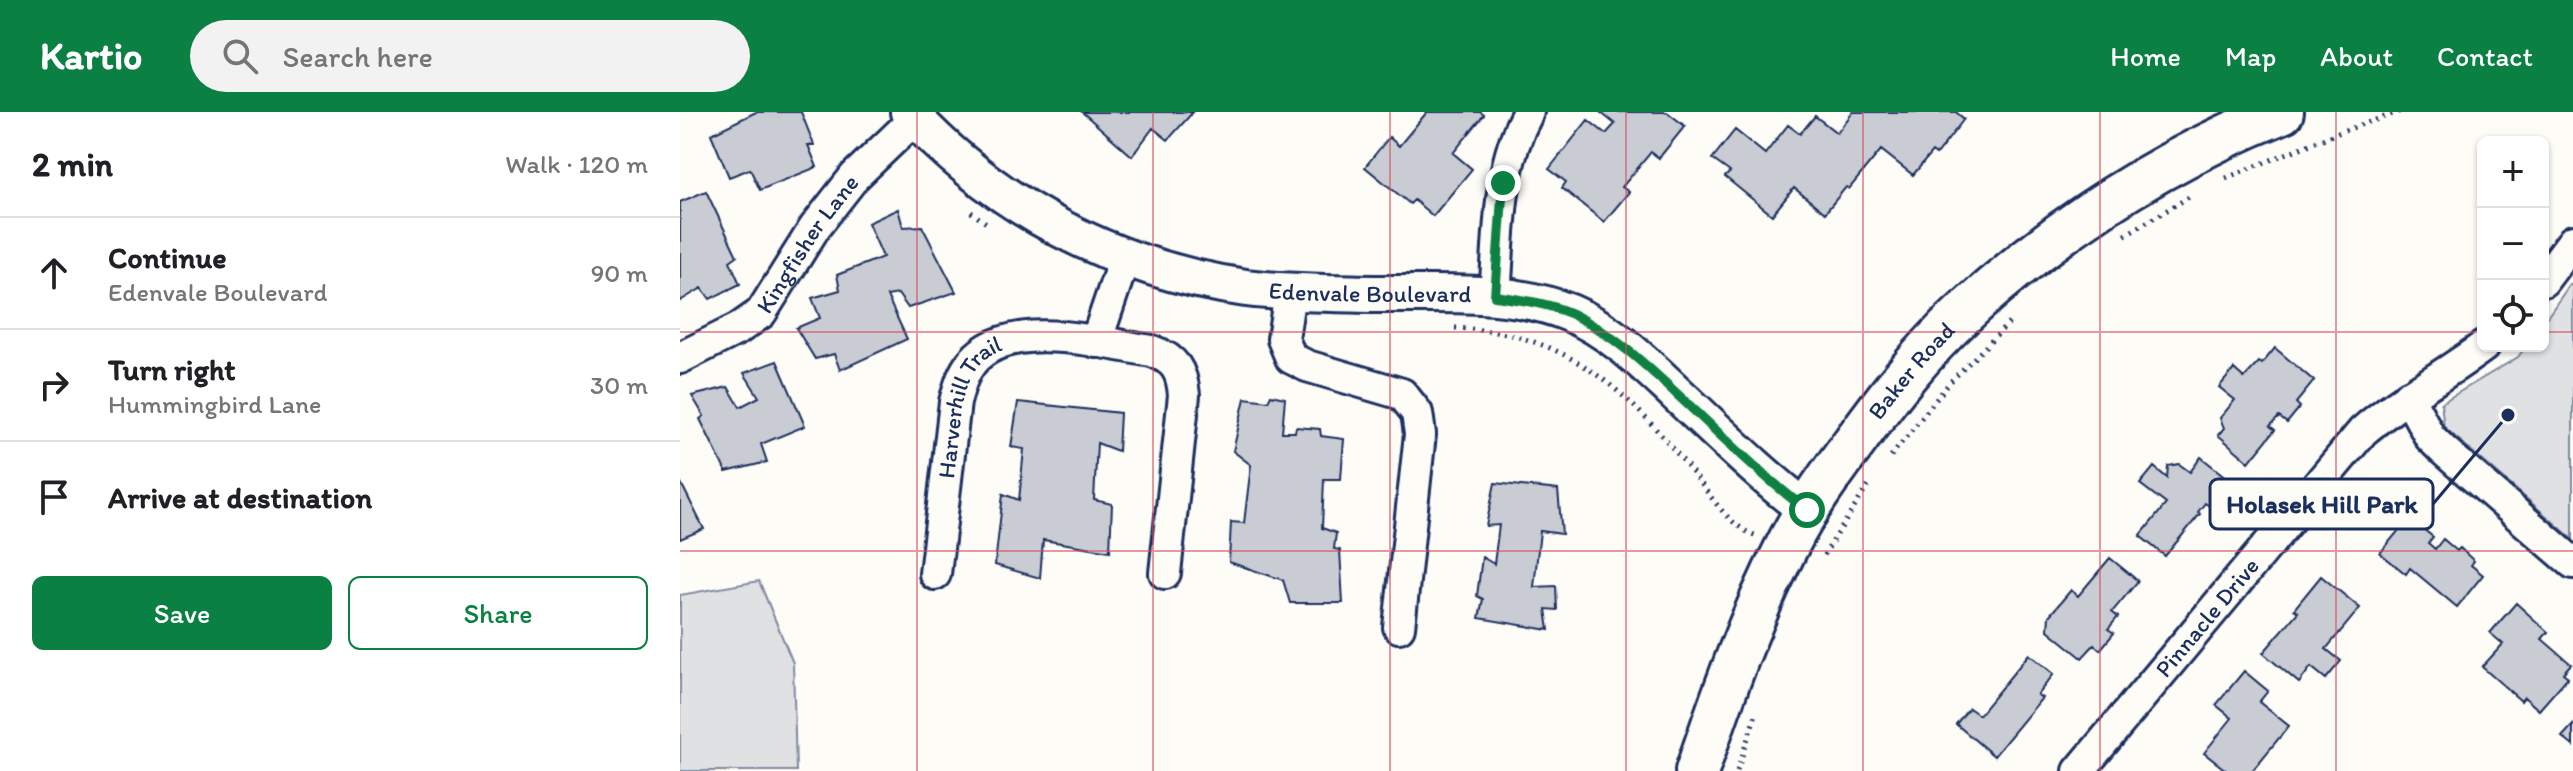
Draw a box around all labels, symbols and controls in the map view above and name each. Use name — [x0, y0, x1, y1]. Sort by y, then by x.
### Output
search box — [190, 20, 750, 92]
text: Kartio — [40, 33, 142, 79]
icon: search — [218, 34, 262, 78]
text: Search here — [282, 38, 433, 75]
text: Home — [2110, 39, 2181, 73]
text: Map — [2225, 39, 2276, 73]
text: About — [2320, 39, 2393, 73]
text: Contact — [2437, 39, 2533, 73]
map controls — [2477, 136, 2549, 352]
button: + — [2477, 136, 2549, 208]
text: 2 min — [32, 144, 113, 185]
text: Walk · 120 m — [505, 148, 648, 180]
route end — [1485, 165, 1521, 201]
street label: Kingfisher Lane — [749, 169, 865, 319]
button: − — [2477, 208, 2549, 280]
text: Continue — [108, 239, 227, 276]
icon: ahead — [32, 251, 76, 295]
text: 90 m — [591, 257, 648, 289]
street label: Edenvale Boulevard — [1268, 275, 1472, 308]
text: Edenvale Boulevard — [108, 276, 327, 308]
button: locate — [2477, 280, 2549, 352]
street label: Baker Road — [1861, 315, 1960, 425]
street label: Harverhill Trail — [931, 329, 1006, 480]
text: Turn right — [108, 351, 236, 388]
icon: right — [32, 363, 76, 407]
text: 30 m — [590, 369, 648, 401]
text: Hummingbird Lane — [108, 388, 321, 420]
icon: arrive — [32, 475, 76, 519]
text: Arrive at destination — [108, 479, 372, 516]
callout: Holasek Hill Park — [2210, 479, 2433, 529]
text: Holasek Hill Park — [2226, 488, 2418, 520]
route start — [1789, 492, 1825, 528]
street label: Pinnacle Drive — [2149, 552, 2265, 683]
button: Save — [32, 576, 332, 650]
button: Share — [348, 576, 648, 650]

